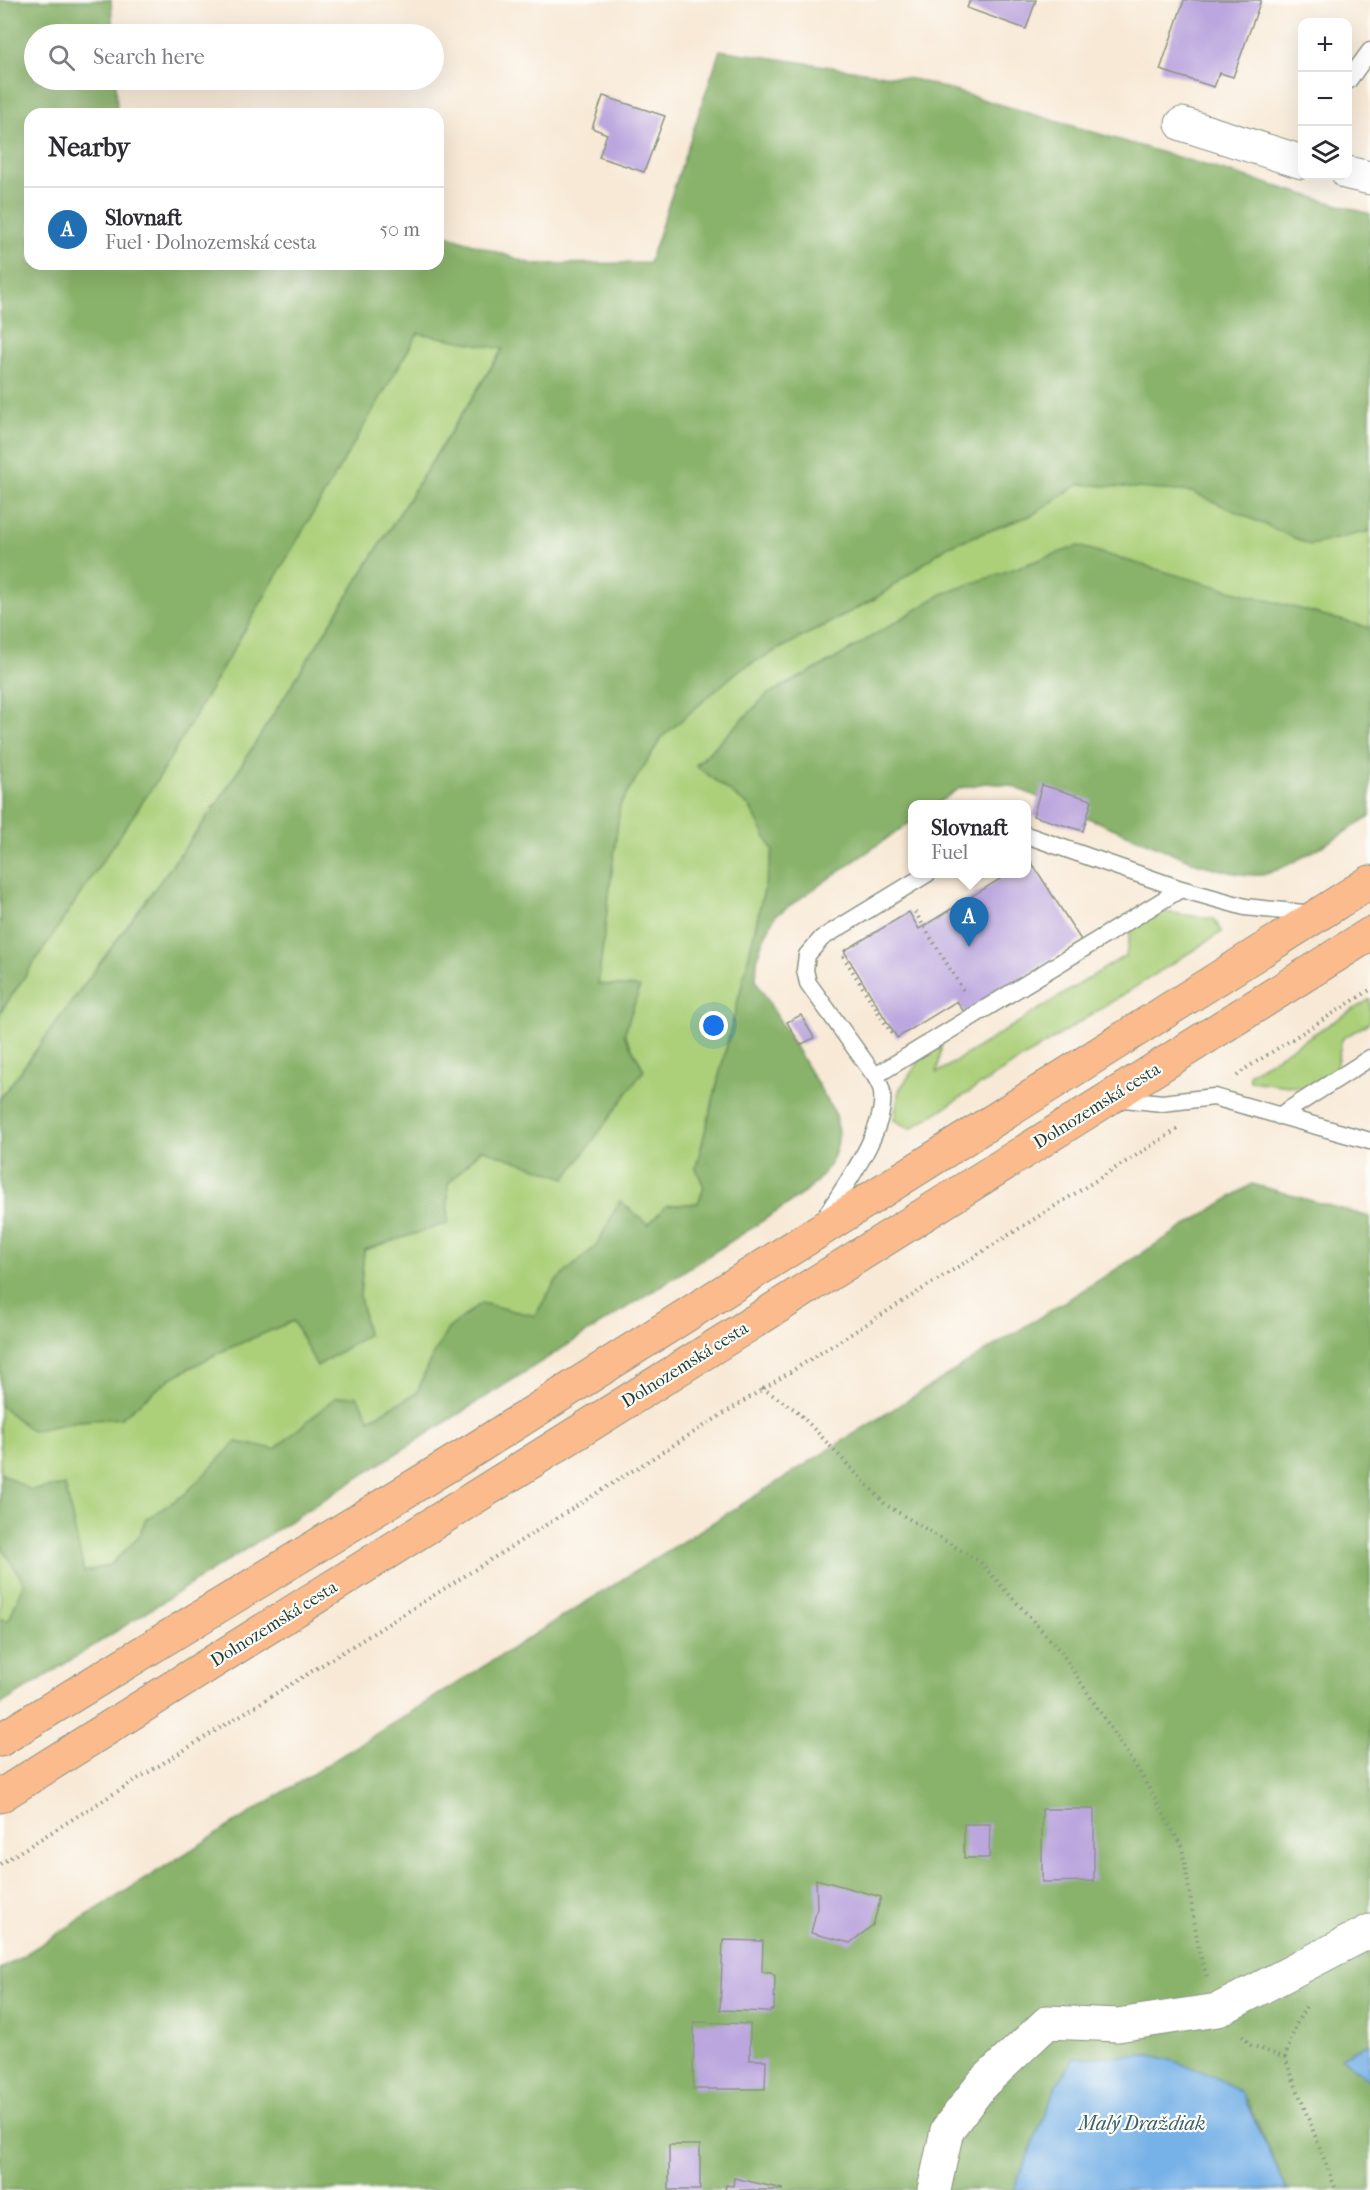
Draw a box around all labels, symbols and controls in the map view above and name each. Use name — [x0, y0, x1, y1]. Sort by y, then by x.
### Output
map controls — [1298, 18, 1352, 180]
button: + — [1298, 18, 1352, 72]
search box — [24, 24, 444, 90]
icon: search — [45, 41, 78, 74]
text: Search here — [93, 44, 205, 70]
button: − — [1298, 72, 1352, 126]
button: layers — [1298, 126, 1352, 180]
text: Nearby — [48, 132, 130, 163]
text: Slovnaft — [105, 205, 182, 231]
text: A — [61, 218, 74, 241]
text: 50 m — [379, 218, 420, 241]
text: Fuel · Dolnozemská cesta — [105, 231, 316, 254]
popup — [908, 800, 1031, 878]
text: Slovnaft — [931, 815, 1008, 841]
text: Fuel — [931, 841, 968, 864]
pin: A — [950, 898, 988, 947]
your location — [699, 1011, 728, 1040]
street label: Dolnozemská cesta — [1030, 1058, 1165, 1153]
street label: Dolnozemská cesta — [618, 1317, 753, 1412]
street label: Dolnozemská cesta — [207, 1576, 342, 1671]
water label: Malý Draždiak — [1077, 2112, 1205, 2135]

